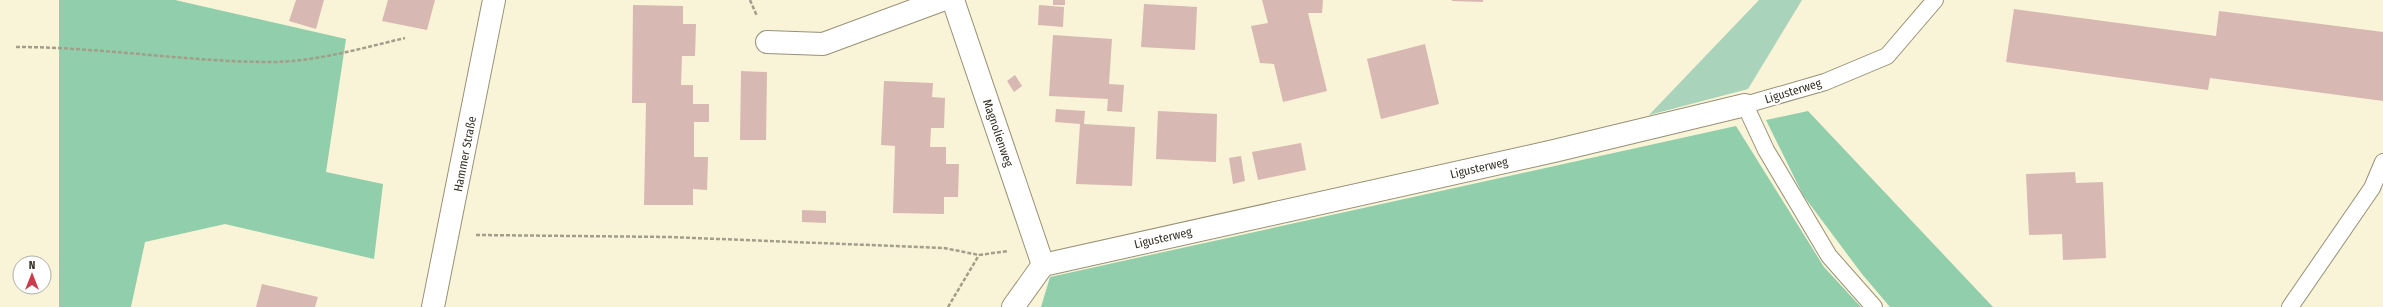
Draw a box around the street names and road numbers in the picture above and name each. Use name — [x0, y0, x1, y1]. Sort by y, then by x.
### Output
street label: Ligusterweg — [1763, 76, 1823, 106]
street label: Magnolienweg — [980, 97, 1016, 169]
street label: Hammer Straße — [451, 115, 479, 193]
street label: Ligusterweg — [1449, 155, 1509, 181]
street label: Ligusterweg — [1133, 225, 1193, 251]

